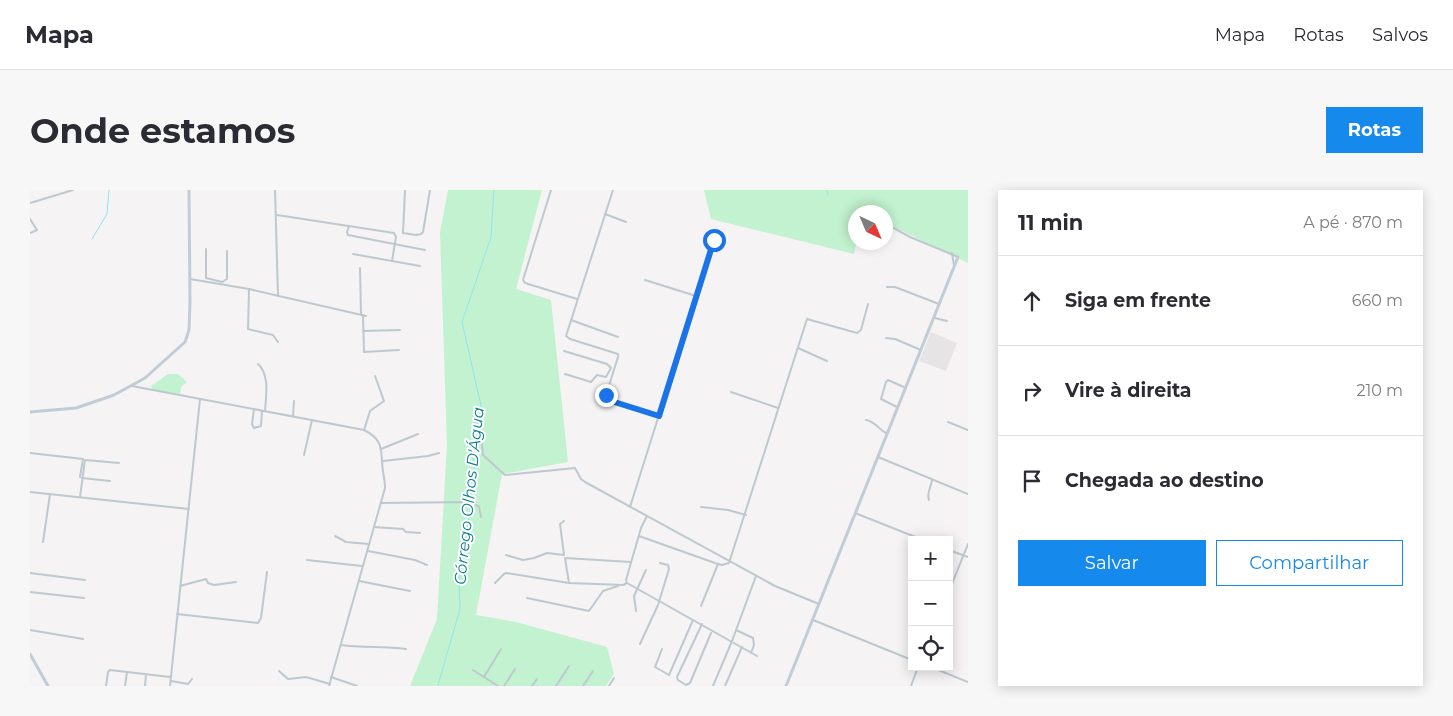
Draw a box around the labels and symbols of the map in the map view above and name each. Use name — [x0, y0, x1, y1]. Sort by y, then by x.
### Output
north arrow — [848, 205, 893, 250]
route start — [703, 229, 726, 252]
route end — [595, 384, 618, 407]
water label: Córrego Olhos D'Água — [450, 406, 488, 586]

